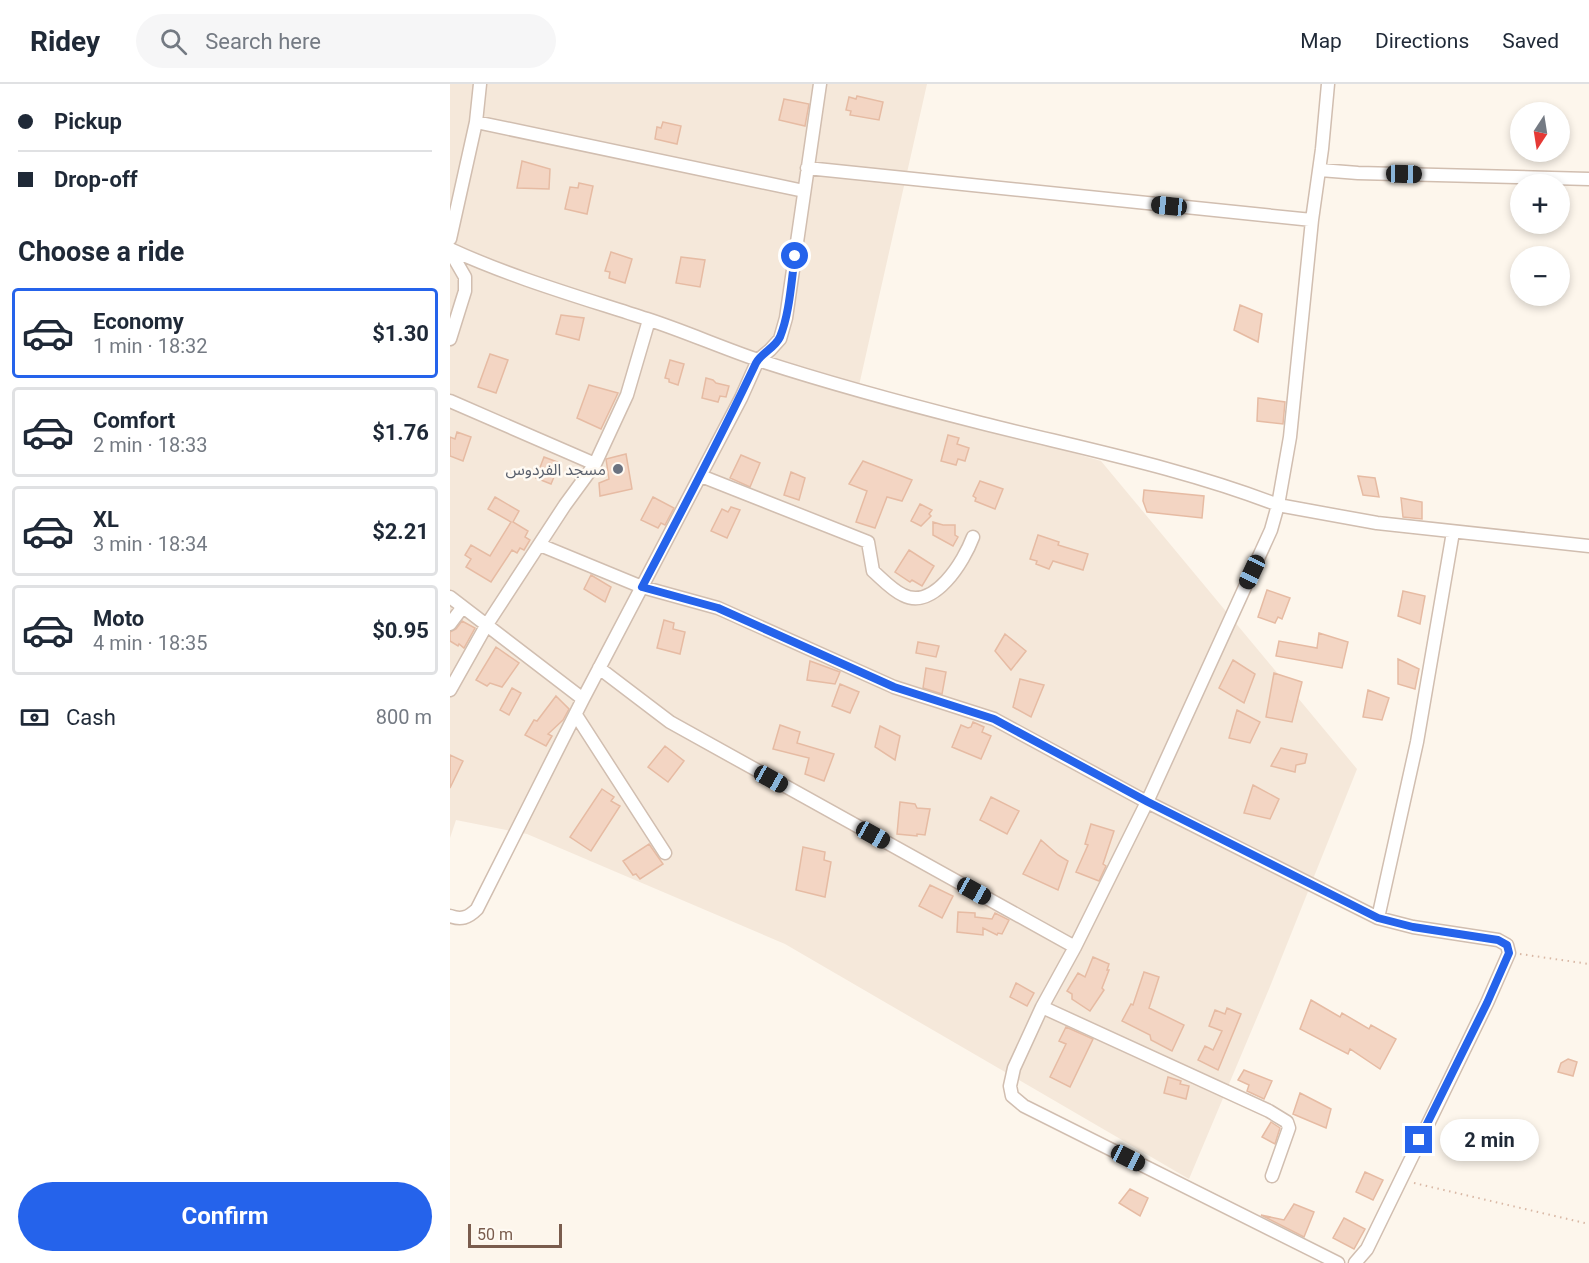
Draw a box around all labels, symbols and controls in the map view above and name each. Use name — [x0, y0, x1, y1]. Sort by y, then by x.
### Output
search box — [136, 14, 556, 68]
text: Ridey — [30, 25, 100, 58]
icon: search — [157, 25, 190, 58]
text: Search here — [205, 29, 321, 54]
text: Map — [1300, 29, 1342, 53]
text: Directions — [1375, 29, 1469, 53]
text: Saved — [1502, 29, 1559, 53]
north arrow — [1510, 102, 1570, 162]
map controls — [1510, 102, 1570, 306]
text: Pickup — [54, 109, 122, 134]
car — [1386, 165, 1422, 183]
text: Drop-off — [54, 167, 138, 192]
button: + — [1510, 174, 1570, 234]
car — [1150, 195, 1188, 217]
text: Choose a ride — [18, 236, 184, 268]
route start — [781, 242, 808, 269]
button: − — [1510, 246, 1570, 306]
icon: car — [21, 306, 75, 360]
text: Economy — [93, 309, 184, 334]
text: $1.30 — [372, 321, 429, 346]
text: 1 min · 18:32 — [93, 334, 208, 358]
icon: car — [21, 405, 75, 459]
text: Comfort — [93, 408, 175, 433]
text: $1.76 — [372, 420, 429, 445]
text: 2 min · 18:33 — [93, 433, 208, 457]
place label: مسجد الفردوس — [505, 460, 606, 479]
marker: مسجد الفردوس — [611, 462, 625, 476]
icon: car — [21, 504, 75, 558]
text: XL — [93, 507, 119, 532]
text: $2.21 — [372, 519, 429, 544]
text: 3 min · 18:34 — [93, 532, 208, 556]
car — [1236, 552, 1268, 592]
icon: car — [21, 603, 75, 657]
text: Moto — [93, 606, 144, 631]
text: $0.95 — [372, 618, 429, 643]
text: 4 min · 18:35 — [93, 631, 208, 655]
icon: cash — [18, 701, 51, 734]
text: Cash — [66, 705, 116, 730]
text: 800 m — [376, 705, 432, 729]
car — [751, 762, 791, 796]
car — [853, 818, 893, 852]
car — [954, 874, 994, 908]
callout: 2 min — [1440, 1119, 1539, 1161]
route end — [1405, 1126, 1432, 1153]
text: 2 min — [1464, 1128, 1515, 1152]
car — [1108, 1142, 1148, 1174]
button: Confirm — [18, 1182, 432, 1251]
scale bar — [468, 1221, 562, 1248]
text: 50 m — [477, 1225, 513, 1244]

